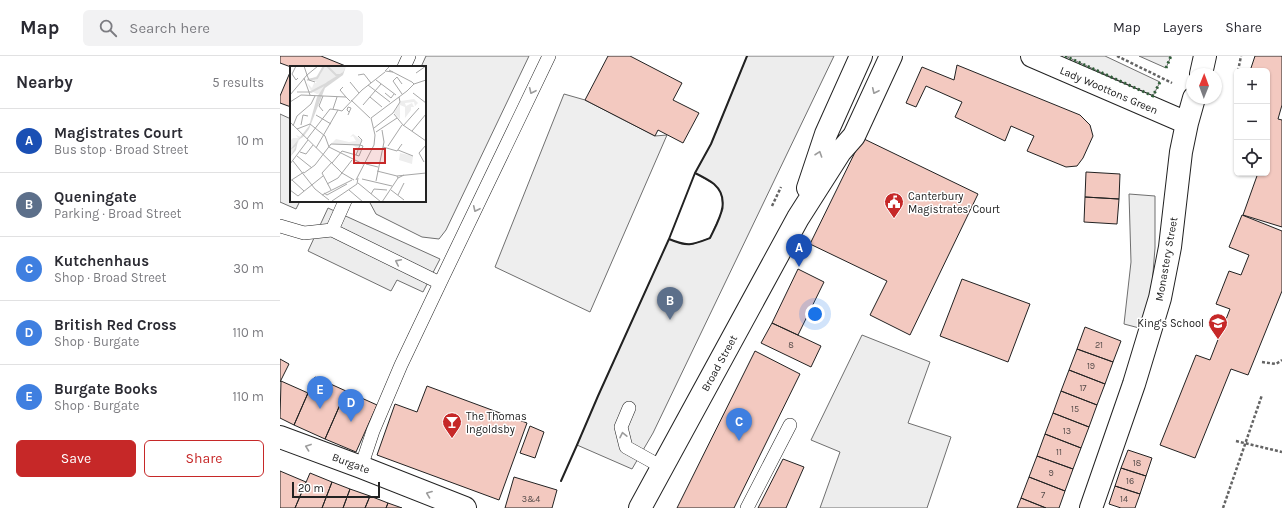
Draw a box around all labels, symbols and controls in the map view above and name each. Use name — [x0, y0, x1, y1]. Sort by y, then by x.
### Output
search box — [83, 10, 363, 46]
text: Map — [20, 17, 59, 39]
icon: search — [97, 17, 119, 39]
text: Search here — [129, 19, 210, 37]
text: Map — [1113, 19, 1141, 36]
text: Layers — [1163, 19, 1203, 36]
text: Share — [1225, 19, 1262, 36]
street label: Lady Woottons Green — [1058, 64, 1160, 117]
inset map — [290, 66, 426, 202]
north arrow — [1186, 68, 1222, 104]
map controls — [1234, 68, 1270, 176]
button: + — [1234, 68, 1270, 104]
text: Nearby — [16, 72, 73, 92]
text: 5 results — [212, 75, 264, 90]
one-way arrow — [529, 87, 537, 95]
one-way arrow — [872, 87, 880, 95]
button: − — [1234, 104, 1270, 140]
text: Magistrates Court — [54, 124, 183, 142]
text: A — [25, 133, 33, 148]
text: 10 m — [237, 133, 264, 148]
button: locate — [1234, 140, 1270, 176]
text: Bus stop · Broad Street — [54, 142, 188, 157]
one-way arrow — [814, 151, 823, 158]
text: Queningate — [54, 188, 137, 206]
place label: Canterbury Magistrates' Court — [908, 190, 1000, 216]
public building icon: Canterbury Magistrates' Court — [883, 191, 905, 219]
text: B — [25, 197, 33, 212]
text: 30 m — [233, 197, 264, 212]
one-way arrow — [473, 204, 481, 212]
text: Parking · Broad Street — [54, 206, 181, 221]
street label: Monastery Street — [1153, 216, 1180, 302]
pin: A — [786, 234, 812, 267]
text: Kutchenhaus — [54, 252, 149, 270]
one-way arrow — [395, 259, 402, 267]
text: C — [25, 261, 33, 276]
text: 30 m — [233, 261, 264, 276]
text: Shop · Broad Street — [54, 270, 166, 285]
pin: B — [657, 287, 683, 320]
your location — [805, 304, 825, 324]
school or university icon: King's School — [1207, 312, 1229, 340]
text: British Red Cross — [54, 316, 177, 334]
place label: King's School — [1137, 317, 1204, 330]
text: D — [25, 325, 33, 340]
text: 110 m — [232, 325, 264, 340]
street label: Broad Street — [699, 333, 740, 394]
text: Shop · Burgate — [54, 334, 139, 349]
house number: 8 — [788, 340, 794, 350]
house number: 21 — [1095, 340, 1103, 350]
house number: 19 — [1087, 361, 1095, 371]
pin: E — [307, 376, 333, 409]
text: Burgate Books — [54, 380, 158, 398]
house number: 17 — [1079, 383, 1087, 393]
text: E — [25, 389, 33, 404]
text: 110 m — [232, 389, 264, 404]
pin: D — [338, 389, 364, 422]
text: Shop · Burgate — [54, 398, 139, 413]
house number: 15 — [1071, 404, 1079, 414]
pin: C — [726, 408, 752, 441]
place label: The Thomas Ingoldsby — [466, 410, 527, 436]
bar icon: The Thomas Ingoldsby — [441, 411, 463, 439]
house number: 13 — [1063, 426, 1071, 436]
one-way arrow — [620, 432, 628, 439]
button: Save — [16, 440, 136, 477]
button: Share — [144, 440, 264, 477]
one-way arrow — [304, 444, 311, 452]
house number: 11 — [1056, 447, 1062, 457]
street label: Burgate — [330, 450, 372, 477]
house number: 18 — [1133, 458, 1142, 468]
house number: 9 — [1048, 468, 1054, 478]
house number: 16 — [1126, 476, 1134, 486]
scale bar — [292, 480, 380, 499]
text: 20 m — [298, 482, 324, 495]
one-way arrow — [426, 490, 433, 498]
house number: 7 — [1041, 490, 1046, 500]
house number: 3&4 — [522, 494, 540, 504]
house number: 14 — [1120, 494, 1128, 504]

